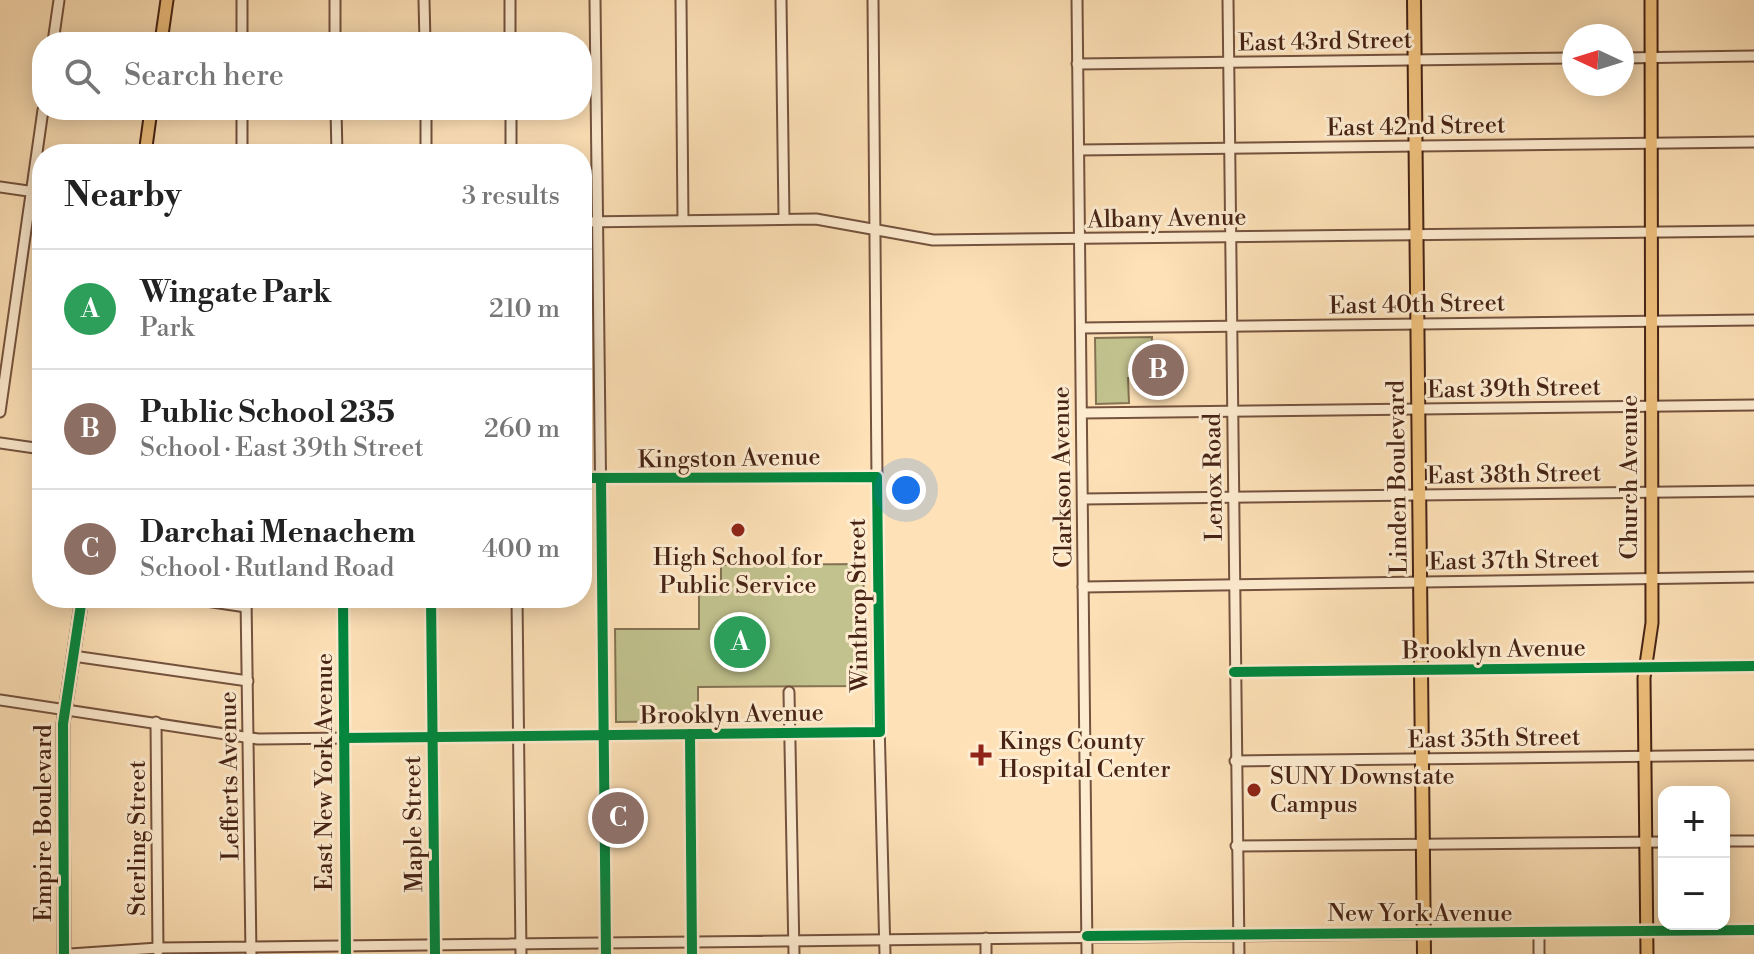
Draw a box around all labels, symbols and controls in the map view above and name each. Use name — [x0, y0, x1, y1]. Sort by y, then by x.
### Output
north arrow — [1562, 24, 1634, 96]
street label: East 43rd Street — [1238, 25, 1413, 59]
search box — [32, 32, 592, 120]
icon: search — [60, 54, 104, 98]
text: Search here — [124, 57, 284, 95]
street label: East 42nd Street — [1326, 110, 1506, 144]
text: Nearby — [64, 175, 182, 217]
text: 3 results — [462, 180, 560, 212]
street label: Albany Avenue — [1086, 203, 1247, 235]
text: Wingate Park — [140, 274, 331, 312]
street label: East 40th Street — [1329, 288, 1506, 322]
text: A — [81, 293, 99, 325]
text: 210 m — [489, 293, 560, 325]
text: Park — [140, 312, 194, 344]
pin: B — [1132, 340, 1184, 400]
street label: East 39th Street — [1427, 372, 1602, 406]
street label: Linden Boulevard — [1381, 379, 1415, 574]
street label: Clarkson Avenue — [1046, 386, 1080, 568]
text: Public School 235 — [140, 394, 395, 432]
street label: Church Avenue — [1615, 395, 1645, 559]
street label: Lenox Road — [1198, 412, 1230, 541]
text: B — [80, 413, 100, 445]
text: 260 m — [484, 413, 560, 445]
text: School · East 39th Street — [140, 432, 424, 464]
street label: Kingston Avenue — [637, 442, 821, 476]
street label: East 38th Street — [1427, 458, 1602, 492]
your location — [886, 470, 926, 510]
text: Darchai Menachem — [140, 514, 416, 552]
street label: Winthrop Street — [842, 517, 876, 693]
marker: High School for Public Service — [729, 521, 747, 539]
text: C — [81, 533, 99, 565]
text: 400 m — [482, 533, 560, 565]
place label: High School for Public Service — [653, 543, 823, 601]
street label: East 37th Street — [1428, 545, 1600, 577]
text: School · Rutland Road — [140, 552, 394, 584]
pin: A — [714, 612, 766, 672]
street label: Brooklyn Avenue — [1401, 633, 1586, 667]
street label: East New York Avenue — [310, 653, 340, 891]
street label: Lefferts Avenue — [214, 691, 246, 861]
street label: Brooklyn Avenue — [639, 698, 824, 732]
street label: East 35th Street — [1407, 722, 1581, 756]
street label: Empire Boulevard — [29, 724, 59, 922]
place label: Kings County Hospital Center — [999, 727, 1171, 785]
marker: Kings County Hospital Center — [970, 744, 992, 766]
street label: Maple Street — [398, 755, 430, 893]
street label: Sterling Street — [123, 759, 153, 916]
place label: SUNY Downstate Campus — [1270, 762, 1455, 820]
marker: SUNY Downstate Campus — [1245, 781, 1263, 799]
map controls — [1658, 786, 1730, 930]
button: + — [1658, 786, 1730, 858]
pin: C — [592, 788, 644, 848]
button: − — [1658, 858, 1730, 930]
street label: New York Avenue — [1327, 899, 1513, 929]

